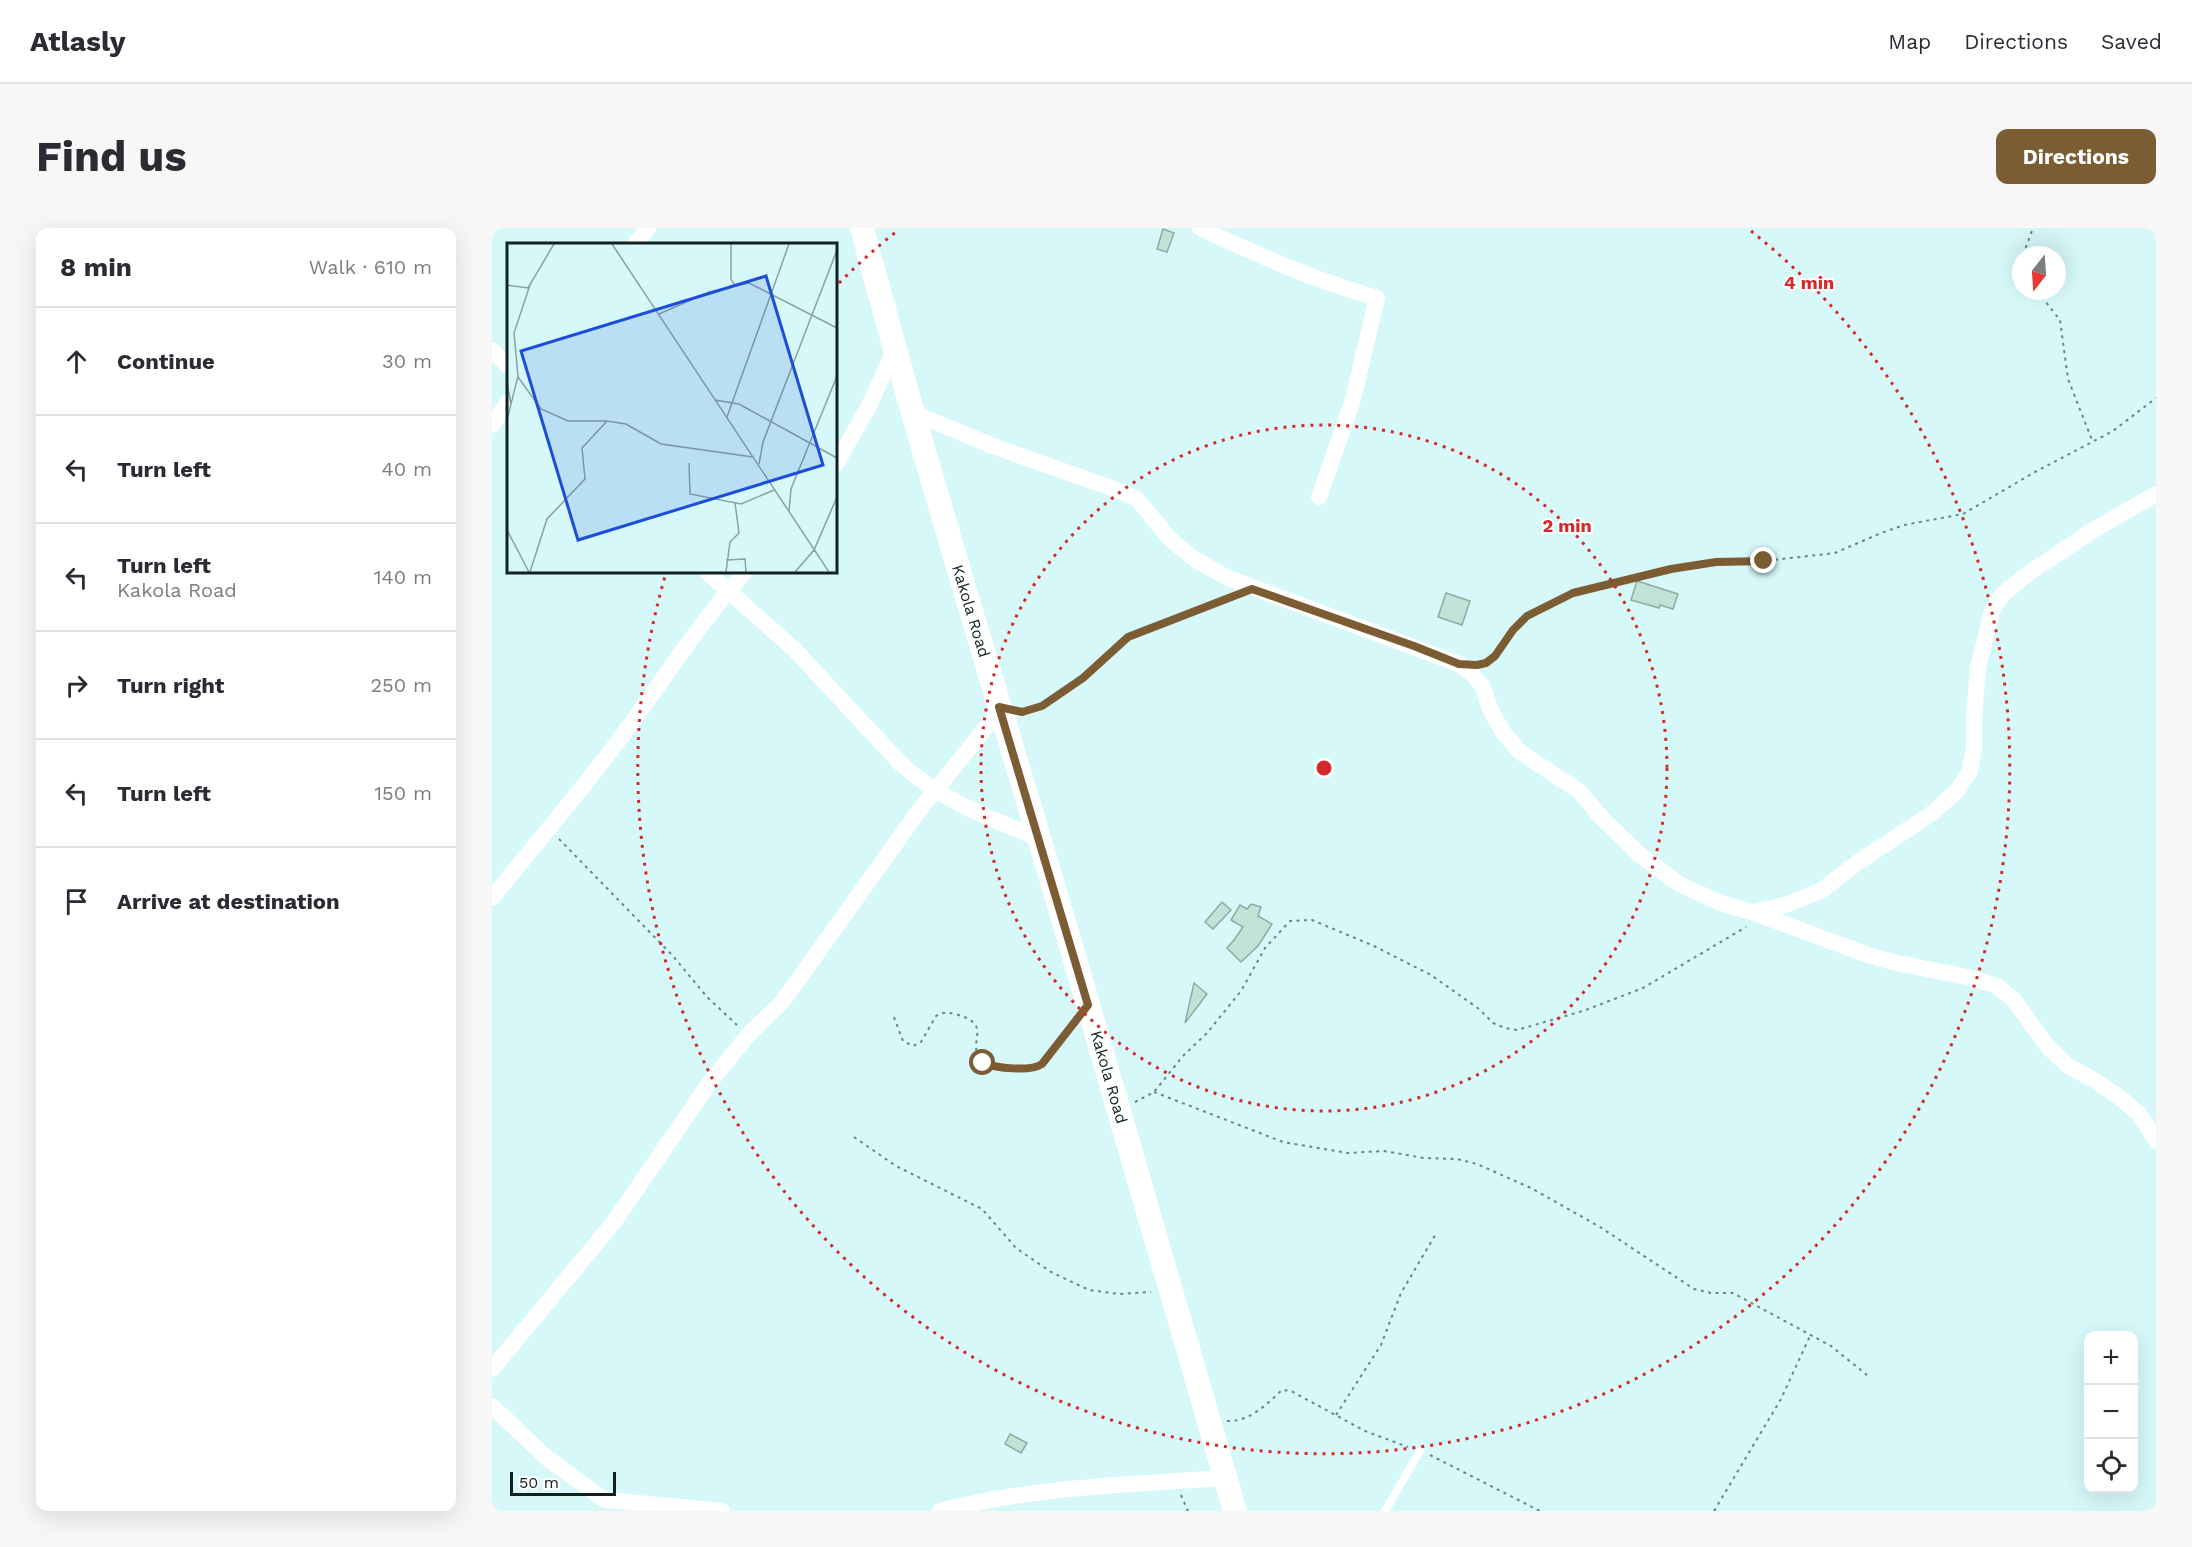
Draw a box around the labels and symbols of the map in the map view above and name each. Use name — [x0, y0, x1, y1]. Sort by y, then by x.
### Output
inset map — [507, 243, 837, 573]
north arrow — [2012, 246, 2066, 300]
text: 4 min — [1784, 272, 1834, 293]
text: 2 min — [1542, 515, 1592, 536]
route end — [1750, 547, 1776, 573]
street label: Kakola Road — [948, 562, 994, 660]
centre of rings — [1314, 758, 1334, 778]
street label: Kakola Road — [1087, 1028, 1131, 1126]
route start — [969, 1049, 995, 1075]
scale bar — [510, 1469, 616, 1496]

